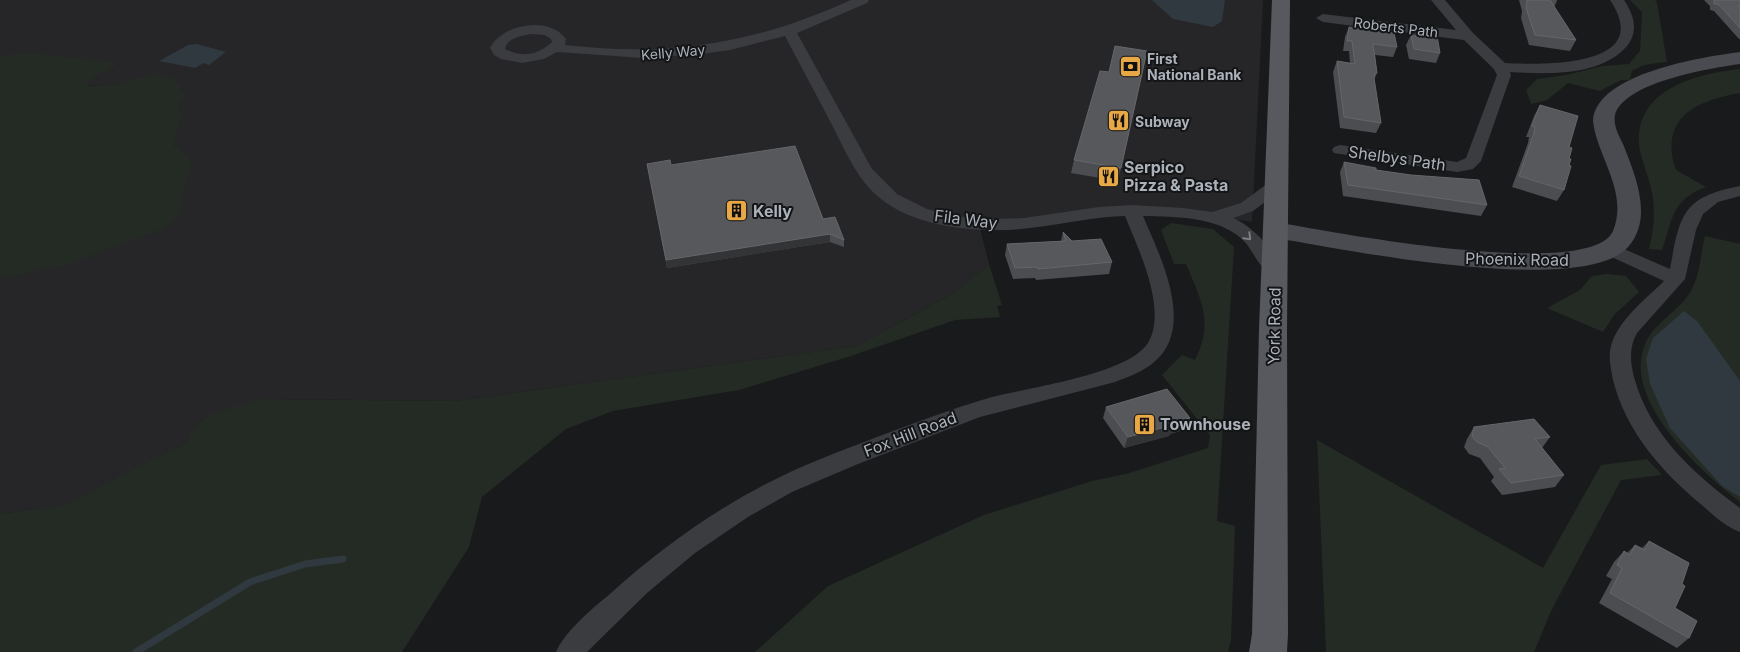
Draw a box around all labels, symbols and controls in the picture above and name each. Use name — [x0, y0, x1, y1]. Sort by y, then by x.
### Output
street label: Roberts Path — [1353, 13, 1439, 41]
street label: Kelly Way — [640, 41, 706, 63]
place label: First National Bank — [1147, 50, 1242, 83]
bank icon: First National Bank — [1119, 54, 1143, 78]
restaurant icon: Subway — [1107, 109, 1131, 133]
place label: Subway — [1135, 113, 1190, 130]
street label: Shelbys Path — [1347, 141, 1447, 175]
place label: Serpico Pizza & Pasta — [1124, 157, 1228, 195]
restaurant icon: Serpico Pizza & Pasta — [1096, 164, 1120, 188]
building icon: Kelly — [725, 199, 749, 223]
place label: Kelly — [753, 201, 792, 221]
street label: Fila Way — [933, 205, 999, 233]
one-way arrow — [1242, 231, 1251, 240]
street label: Phoenix Road — [1465, 248, 1569, 270]
street label: York Road — [1263, 287, 1285, 365]
street label: Fox Hill Road — [861, 407, 959, 461]
building icon: Townhouse — [1132, 412, 1156, 436]
place label: Townhouse — [1160, 414, 1251, 434]

